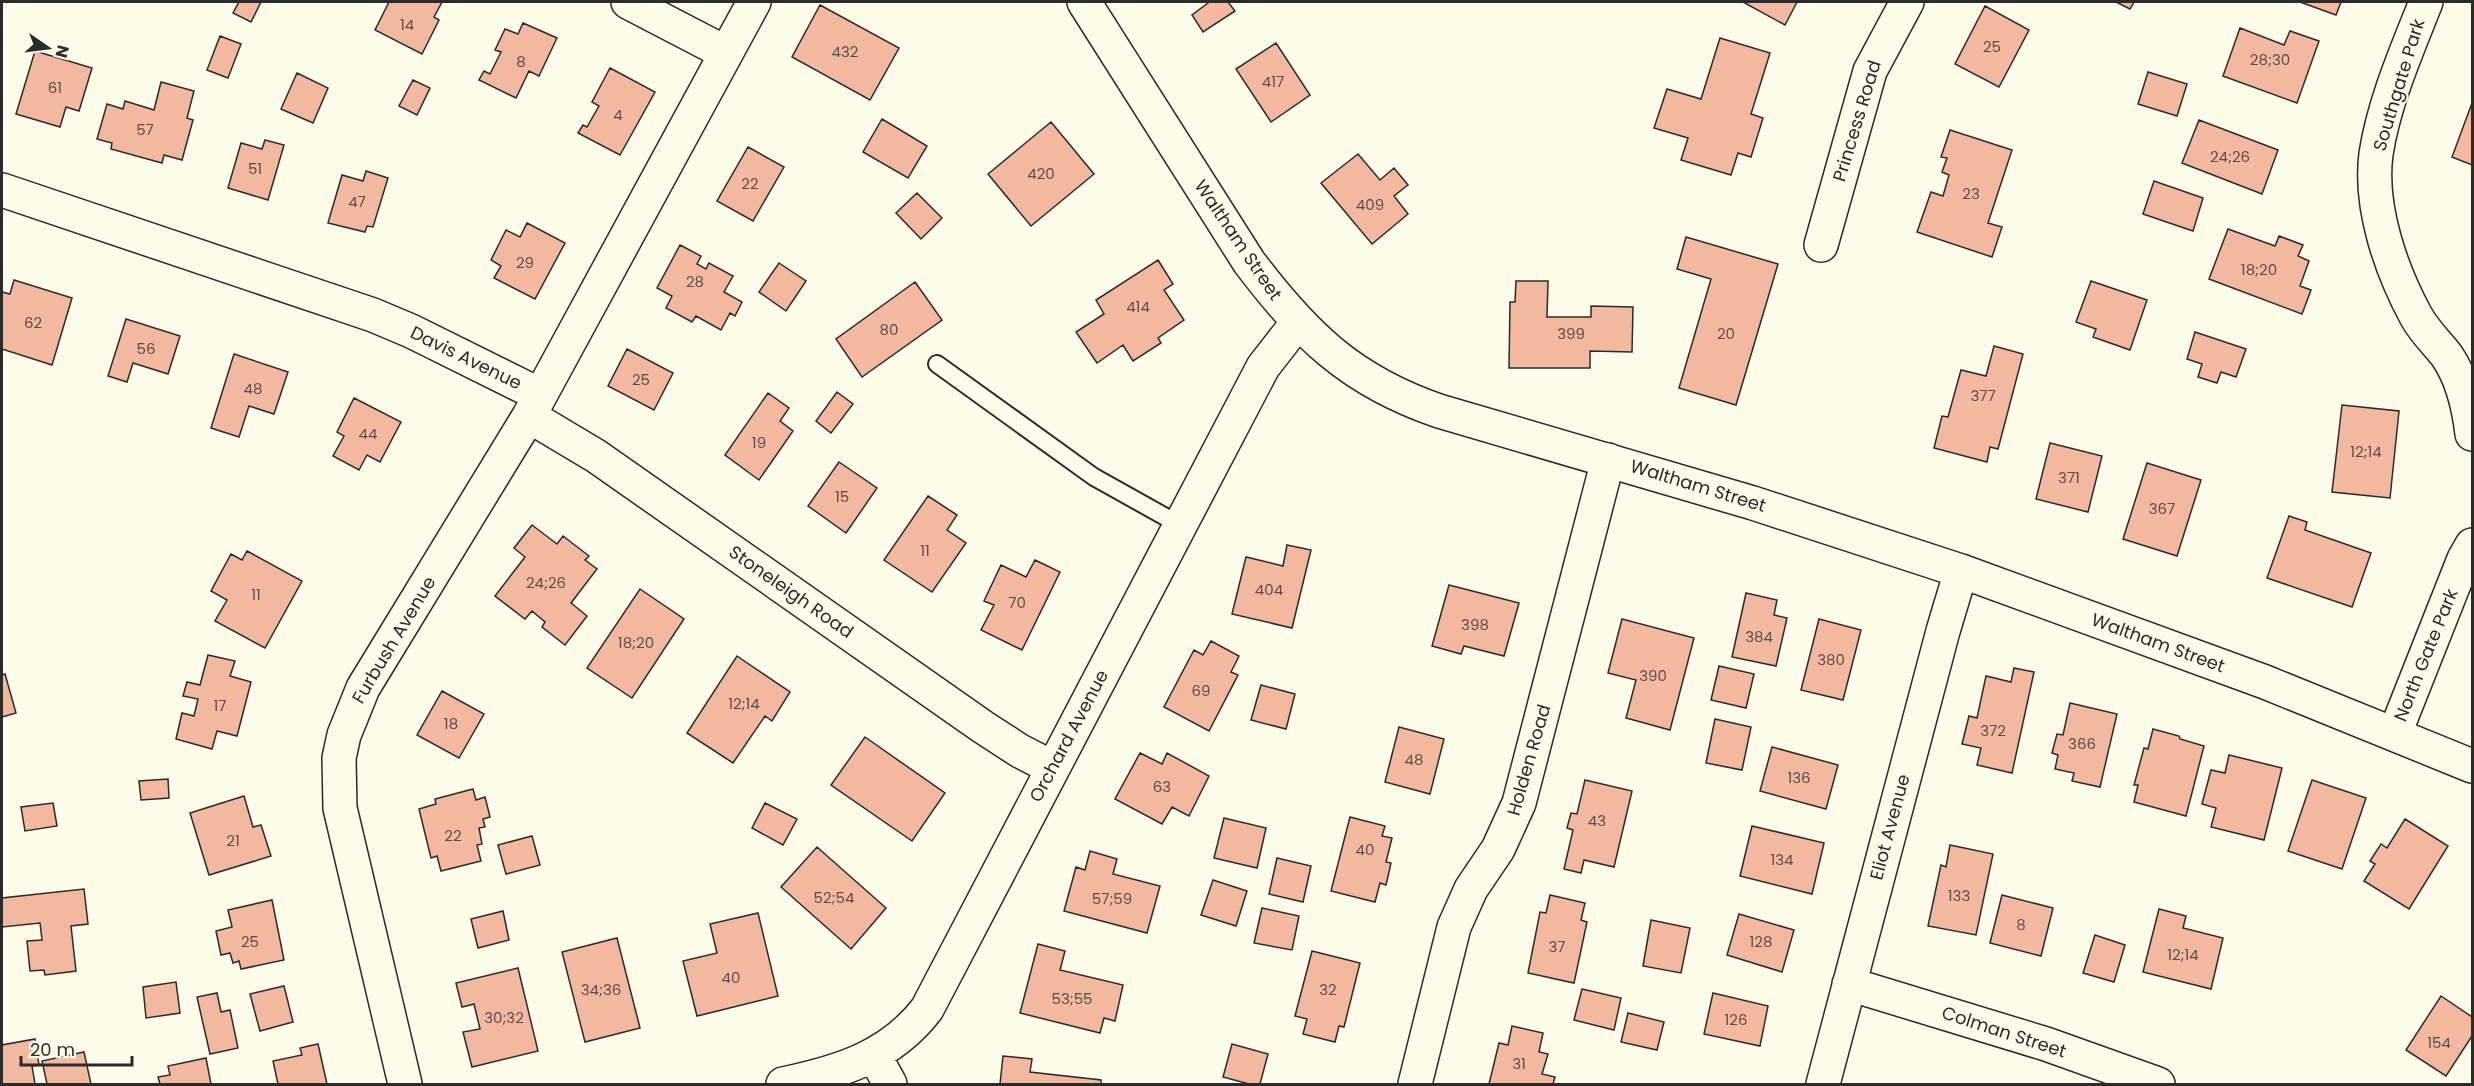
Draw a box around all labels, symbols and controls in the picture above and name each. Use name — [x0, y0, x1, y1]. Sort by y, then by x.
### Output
house number: 14 — [400, 14, 414, 35]
street label: Southgate Park — [2367, 15, 2431, 154]
north arrow — [18, 18, 78, 78]
house number: 25 — [1983, 36, 2001, 57]
house number: 432 — [832, 41, 858, 62]
text: N — [49, 43, 75, 60]
house number: 28;30 — [2250, 49, 2290, 70]
house number: 8 — [516, 51, 526, 72]
street label: Princess Road — [1826, 57, 1887, 185]
house number: 417 — [1262, 71, 1284, 92]
house number: 61 — [48, 77, 62, 98]
house number: 4 — [613, 104, 623, 125]
house number: 57 — [136, 119, 154, 140]
house number: 24;26 — [2210, 146, 2250, 167]
house number: 51 — [248, 158, 262, 179]
house number: 420 — [1027, 163, 1055, 184]
house number: 22 — [741, 173, 759, 194]
street label: Waltham Street — [1189, 175, 1288, 305]
house number: 23 — [1962, 183, 1980, 204]
house number: 47 — [348, 191, 366, 212]
house number: 409 — [1356, 194, 1384, 215]
house number: 29 — [516, 252, 534, 273]
house number: 18;20 — [2241, 259, 2277, 280]
house number: 28 — [686, 271, 704, 292]
house number: 414 — [1126, 296, 1150, 317]
house number: 62 — [24, 312, 42, 333]
house number: 80 — [880, 319, 898, 340]
street label: Davis Avenue — [406, 320, 526, 395]
house number: 399 — [1557, 323, 1585, 344]
house number: 20 — [1717, 323, 1735, 344]
house number: 56 — [137, 338, 155, 359]
house number: 25 — [632, 369, 650, 390]
house number: 48 — [244, 378, 262, 399]
house number: 377 — [1970, 385, 1996, 406]
house number: 44 — [359, 423, 377, 444]
house number: 19 — [752, 432, 766, 453]
house number: 12;14 — [2350, 441, 2382, 462]
street label: Waltham Street — [1627, 453, 1769, 518]
house number: 371 — [2058, 467, 2080, 488]
house number: 15 — [835, 486, 849, 507]
house number: 367 — [2149, 498, 2175, 519]
street label: Stoneleigh Road — [724, 539, 859, 644]
house number: 11 — [920, 540, 930, 561]
street label: Furbush Avenue — [346, 571, 441, 708]
house number: 24;26 — [526, 572, 566, 593]
house number: 404 — [1255, 579, 1283, 600]
house number: 11 — [251, 584, 261, 605]
street label: North Gate Park — [2388, 584, 2464, 725]
house number: 70 — [1008, 592, 1026, 613]
street label: Waltham Street — [2088, 607, 2228, 678]
house number: 398 — [1461, 614, 1489, 635]
house number: 384 — [1745, 626, 1773, 647]
house number: 18;20 — [618, 632, 654, 653]
house number: 380 — [1817, 649, 1845, 670]
street label: Orchard Avenue — [1023, 665, 1114, 806]
house number: 390 — [1639, 665, 1667, 686]
house number: 69 — [1192, 680, 1210, 701]
house number: 12;14 — [728, 693, 760, 714]
house number: 17 — [214, 695, 227, 716]
street label: Holden Road — [1501, 701, 1556, 819]
house number: 18 — [444, 713, 458, 734]
house number: 372 — [1980, 720, 2006, 741]
house number: 366 — [2068, 733, 2096, 754]
house number: 48 — [1405, 749, 1423, 770]
house number: 136 — [1787, 767, 1811, 788]
street label: Eliot Avenue — [1863, 771, 1916, 883]
house number: 63 — [1153, 776, 1171, 797]
house number: 43 — [1588, 810, 1606, 831]
house number: 22 — [444, 825, 462, 846]
house number: 21 — [226, 830, 240, 851]
house number: 40 — [1356, 839, 1374, 860]
house number: 134 — [1770, 849, 1794, 870]
house number: 133 — [1948, 885, 1970, 906]
house number: 52;54 — [814, 887, 854, 908]
house number: 57;59 — [1092, 888, 1132, 909]
house number: 8 — [2016, 914, 2026, 935]
house number: 25 — [241, 931, 259, 952]
house number: 128 — [1750, 931, 1772, 952]
house number: 37 — [1548, 936, 1566, 957]
house number: 12;14 — [2167, 944, 2199, 965]
house number: 40 — [722, 967, 740, 988]
house number: 34;36 — [581, 979, 621, 1000]
house number: 32 — [1319, 979, 1337, 1000]
house number: 53;55 — [1051, 988, 1093, 1009]
street label: Colman Street — [1939, 1000, 2070, 1063]
house number: 30;32 — [484, 1007, 524, 1028]
house number: 126 — [1725, 1009, 1747, 1030]
scale bar — [21, 1029, 132, 1067]
house number: 154 — [2427, 1032, 2451, 1053]
text: 20 m — [30, 1037, 75, 1062]
house number: 31 — [1512, 1053, 1526, 1074]

